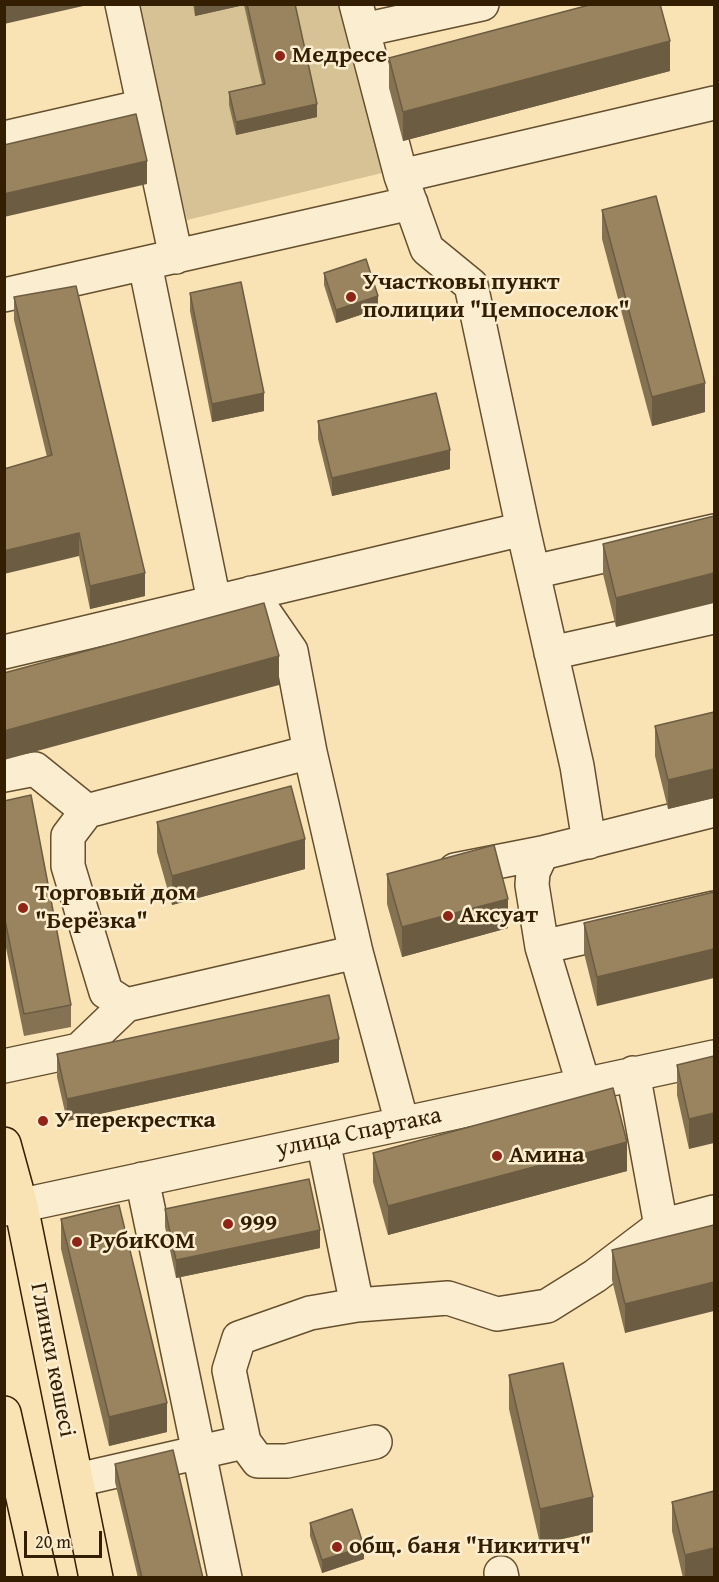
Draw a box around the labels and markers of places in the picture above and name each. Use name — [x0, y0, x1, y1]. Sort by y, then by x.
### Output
place label: Медресе — [292, 42, 387, 70]
marker: Медресе — [273, 49, 287, 63]
place label: Участковы пункт полиции "Цемпоселок" — [363, 269, 630, 325]
marker: Участковы пункт полиции "Цемпоселок" — [344, 290, 358, 304]
place label: Торговый дом "Берёзка" — [35, 880, 196, 936]
marker: Торговый дом "Берёзка" — [16, 901, 30, 915]
place label: Аксуат — [460, 902, 538, 930]
marker: Аксуат — [441, 909, 455, 923]
place label: У перекрестка — [55, 1107, 216, 1135]
marker: У перекрестка — [36, 1114, 50, 1128]
place label: Амина — [509, 1142, 585, 1170]
marker: Амина — [490, 1149, 504, 1163]
place label: 999 — [240, 1210, 277, 1238]
marker: 999 — [221, 1217, 235, 1231]
place label: РубиКОМ — [89, 1228, 195, 1256]
marker: РубиКОМ — [70, 1235, 84, 1249]
place label: общ. баня "Никитич" — [349, 1533, 591, 1561]
marker: общ. баня "Никитич" — [330, 1540, 344, 1554]

